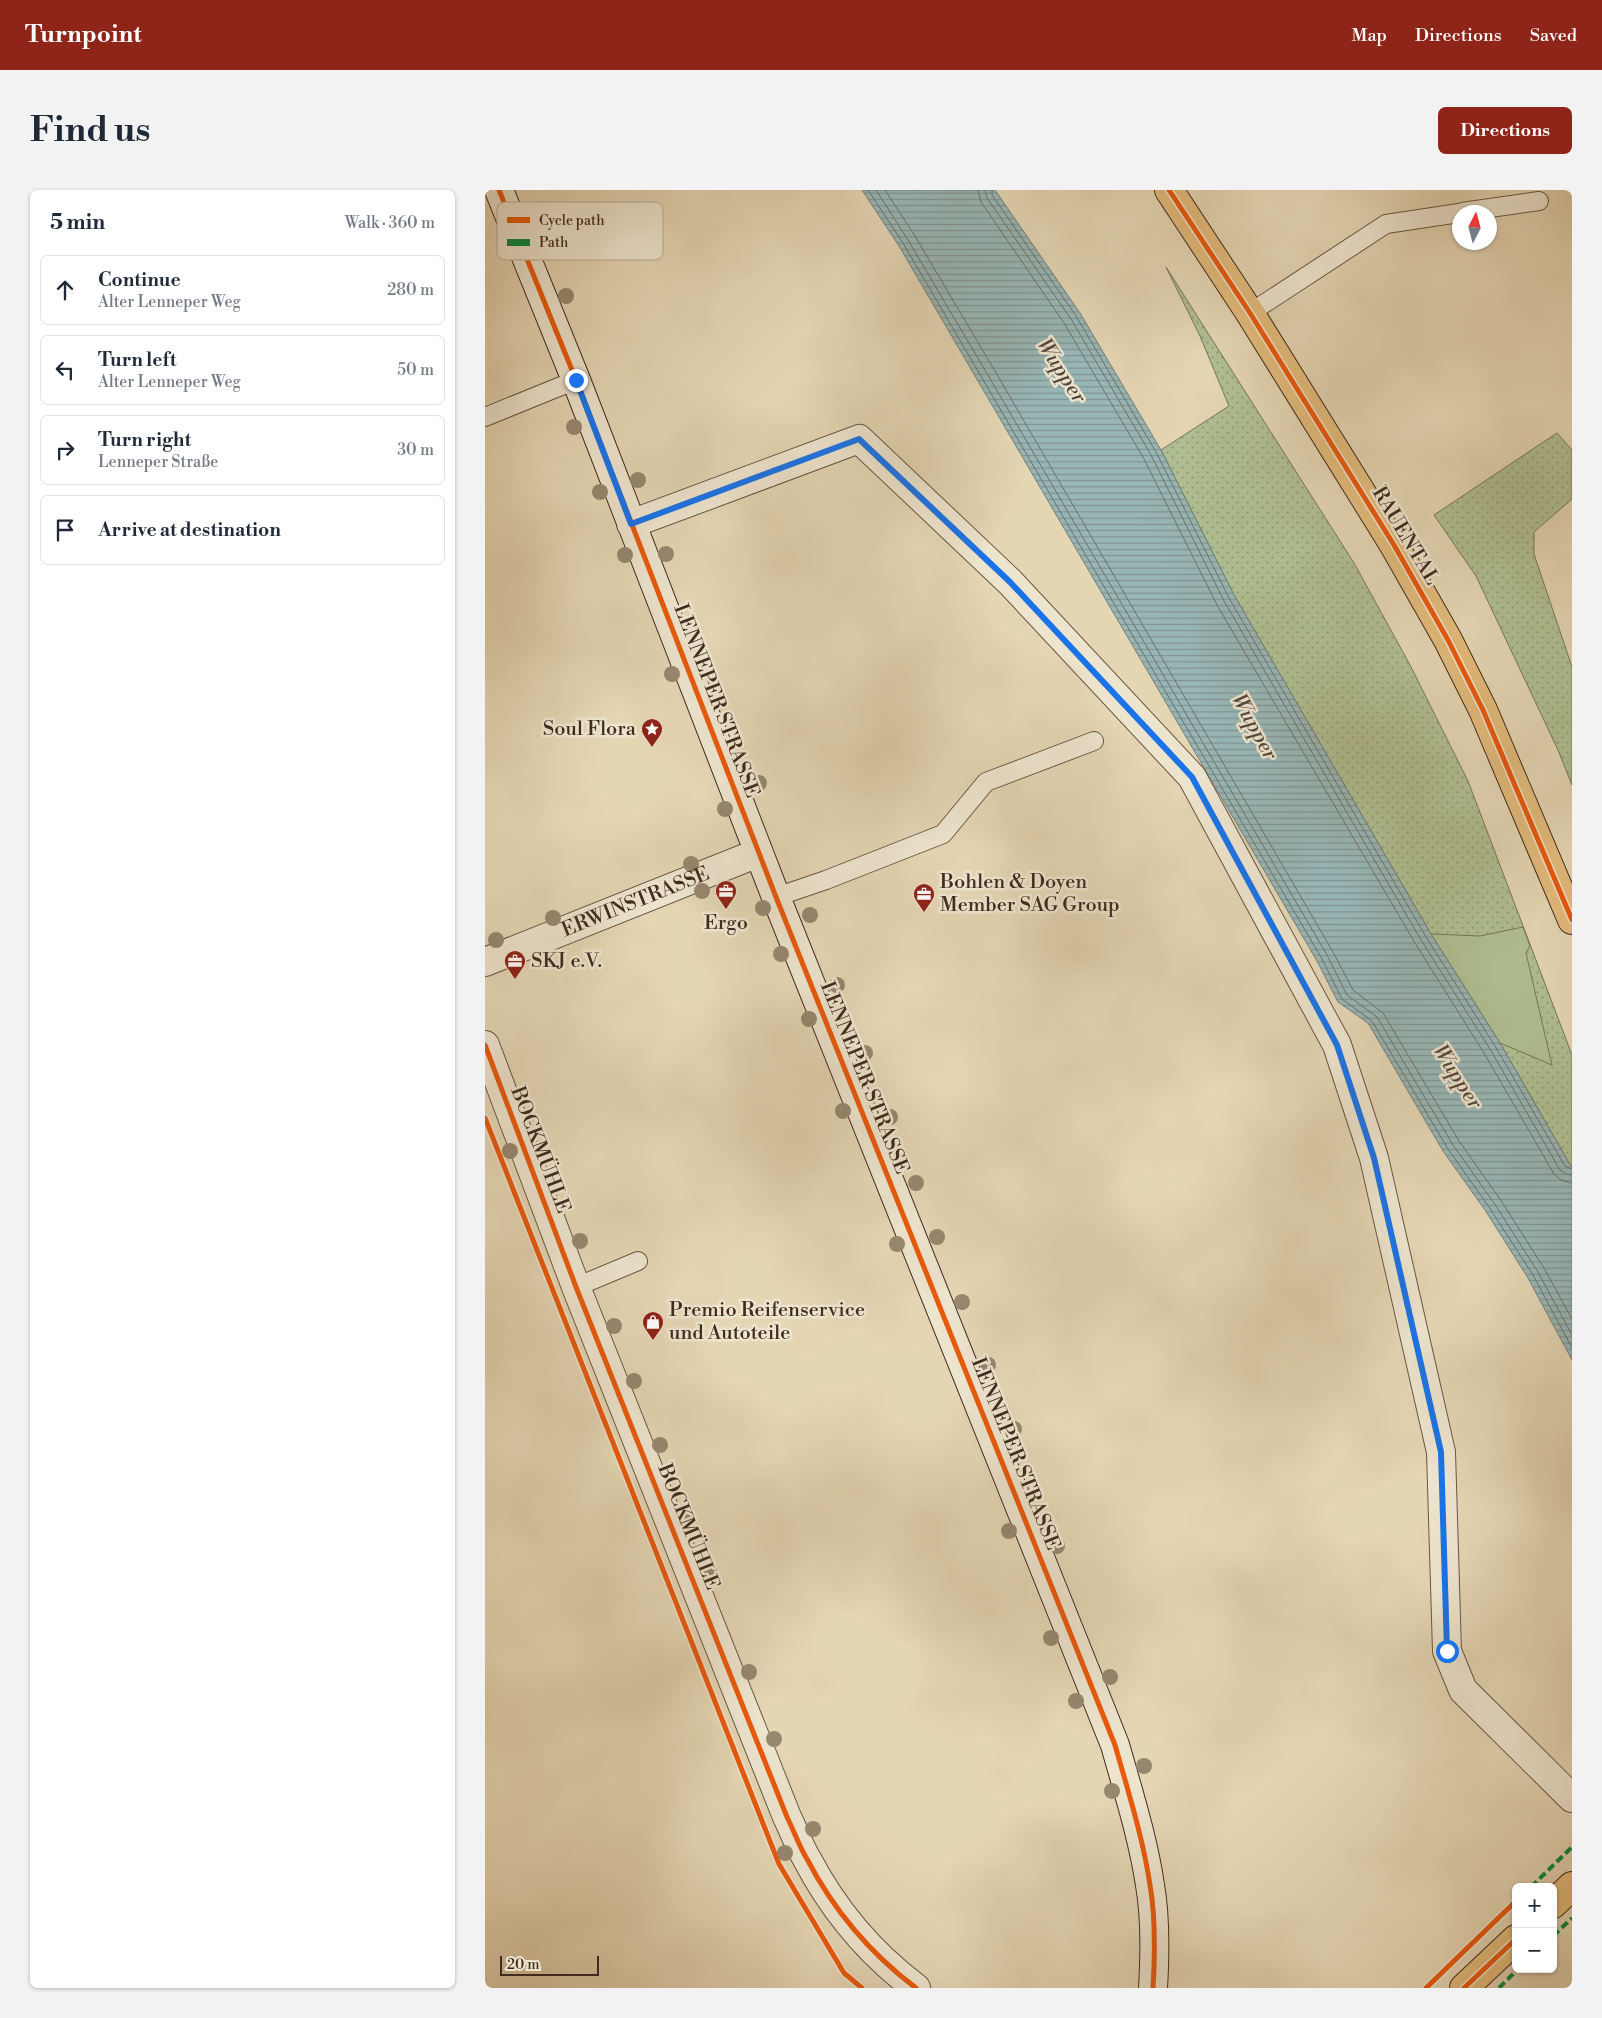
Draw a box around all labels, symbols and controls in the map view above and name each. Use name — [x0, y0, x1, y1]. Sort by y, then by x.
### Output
text: Turnpoint — [25, 20, 142, 50]
text: Map — [1351, 24, 1387, 47]
text: Directions — [1415, 24, 1502, 47]
text: Saved — [1530, 24, 1577, 47]
button: Directions — [1438, 107, 1572, 154]
text: Find us — [30, 109, 150, 152]
legend — [497, 202, 663, 260]
north arrow — [1452, 205, 1497, 250]
text: 5 min — [50, 210, 105, 236]
text: Cycle path — [539, 212, 605, 230]
text: Walk · 360 m — [345, 213, 435, 233]
text: Path — [539, 234, 569, 252]
text: Continue — [98, 268, 181, 292]
icon: ahead — [51, 276, 79, 304]
text: 280 m — [387, 280, 434, 300]
text: Alter Lenneper Weg — [98, 292, 241, 312]
water label: Wupper — [1031, 334, 1092, 409]
text: Turn left — [98, 348, 177, 372]
icon: left — [51, 356, 79, 384]
text: 50 m — [397, 360, 434, 380]
route end — [565, 369, 588, 392]
text: Alter Lenneper Weg — [98, 372, 241, 392]
text: Turn right — [98, 428, 191, 452]
icon: right — [51, 436, 79, 464]
text: 30 m — [397, 440, 434, 460]
text: Lenneper Straße — [98, 452, 218, 472]
street label: RAUENTAL — [1366, 482, 1444, 590]
icon: arrive — [51, 516, 79, 544]
text: Arrive at destination — [98, 518, 281, 542]
street label: LENNEPER STRASSE — [667, 601, 765, 801]
water label: Wupper — [1225, 689, 1283, 766]
place label: Soul Flora — [543, 717, 637, 742]
place icon: Soul Flora — [640, 717, 664, 748]
street label: ERWINSTRASSE — [558, 861, 713, 943]
place label: Bohlen & Doyen Member SAG Group — [939, 870, 1120, 918]
office icon: Ergo — [714, 879, 738, 910]
office icon: Bohlen & Doyen Member SAG Group — [912, 882, 936, 913]
place label: Ergo — [704, 911, 748, 936]
office icon: SKJ e.V. — [503, 949, 527, 980]
place label: SKJ e.V. — [531, 949, 602, 974]
street label: LENNEPER STRASSE — [814, 978, 914, 1178]
water label: Wupper — [1427, 1040, 1488, 1115]
street label: BOCKMÜHLE — [504, 1082, 577, 1217]
place label: Premio Reifenservice und Autoteile — [669, 1298, 865, 1346]
shop icon: Premio Reifenservice und Autoteile — [641, 1310, 665, 1341]
street label: LENNEPER STRASSE — [965, 1354, 1065, 1554]
street label: BOCKMÜHLE — [651, 1459, 726, 1594]
route start — [1436, 1640, 1459, 1663]
map controls — [1512, 1883, 1557, 1973]
button: + — [1512, 1883, 1557, 1928]
button: − — [1512, 1928, 1557, 1973]
scale bar — [500, 1953, 599, 1976]
text: 20 m — [507, 1956, 539, 1974]

